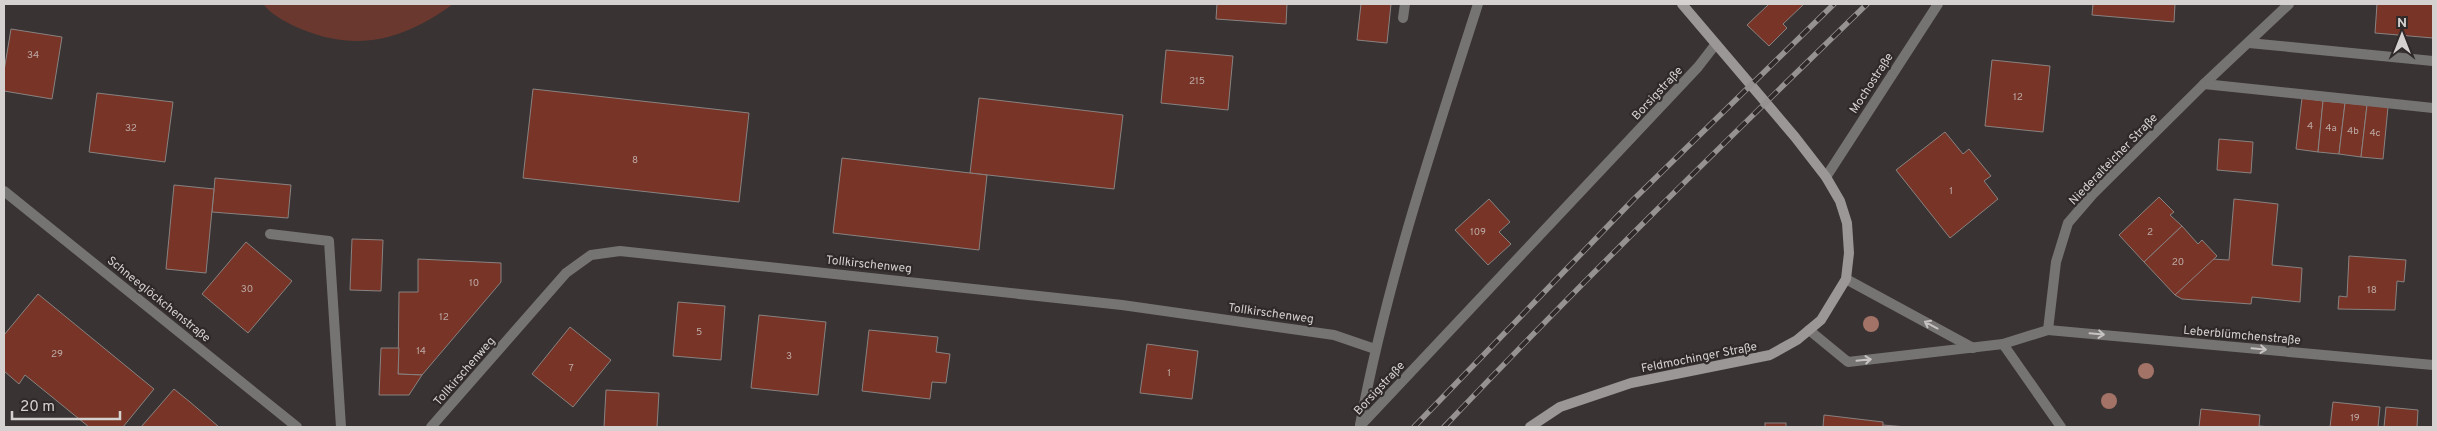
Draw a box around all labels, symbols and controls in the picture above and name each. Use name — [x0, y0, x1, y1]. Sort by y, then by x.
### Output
north arrow — [2377, 10, 2427, 60]
text: N — [2397, 15, 2407, 32]
house number: 34 — [27, 49, 39, 62]
street label: Mochostraße — [1846, 50, 1897, 117]
street label: Borsigstraße — [1629, 63, 1687, 124]
house number: 215 — [1189, 75, 1205, 88]
house number: 12 — [2013, 91, 2023, 104]
street label: Niederalteicher Straße — [2066, 111, 2162, 209]
house number: 4 — [2307, 120, 2313, 133]
house number: 32 — [125, 122, 137, 135]
house number: 4a — [2325, 122, 2337, 135]
house number: 4b — [2347, 125, 2359, 138]
house number: 4c — [2369, 127, 2381, 140]
house number: 8 — [632, 154, 638, 167]
house number: 1 — [1949, 185, 1953, 198]
house number: 109 — [1470, 226, 1486, 239]
house number: 2 — [2147, 226, 2153, 239]
street label: Schneeglöckchenstraße — [103, 253, 213, 346]
street label: Tollkirschenweg — [825, 253, 913, 277]
house number: 20 — [2172, 256, 2184, 269]
house number: 10 — [469, 277, 479, 290]
house number: 30 — [241, 283, 253, 296]
house number: 18 — [2367, 284, 2377, 297]
street label: Tollkirschenweg — [1227, 300, 1315, 328]
house number: 12 — [439, 311, 449, 324]
one-way arrow — [1924, 320, 1938, 330]
street label: Leberblümchenstraße — [2182, 323, 2301, 349]
house number: 5 — [696, 326, 702, 339]
one-way arrow — [2089, 330, 2105, 339]
street label: Tollkirschenweg — [430, 334, 499, 410]
street label: Feldmochinger Straße — [1640, 339, 1759, 377]
one-way arrow — [2251, 344, 2267, 354]
house number: 14 — [416, 345, 426, 358]
house number: 29 — [51, 348, 63, 361]
house number: 3 — [786, 350, 792, 363]
one-way arrow — [1856, 355, 1872, 365]
street label: Borsigstraße — [1351, 358, 1409, 419]
house number: 7 — [568, 362, 574, 375]
house number: 1 — [1167, 367, 1171, 380]
scale bar — [12, 388, 120, 420]
text: 20 m — [20, 398, 55, 417]
house number: 19 — [2350, 412, 2360, 425]

